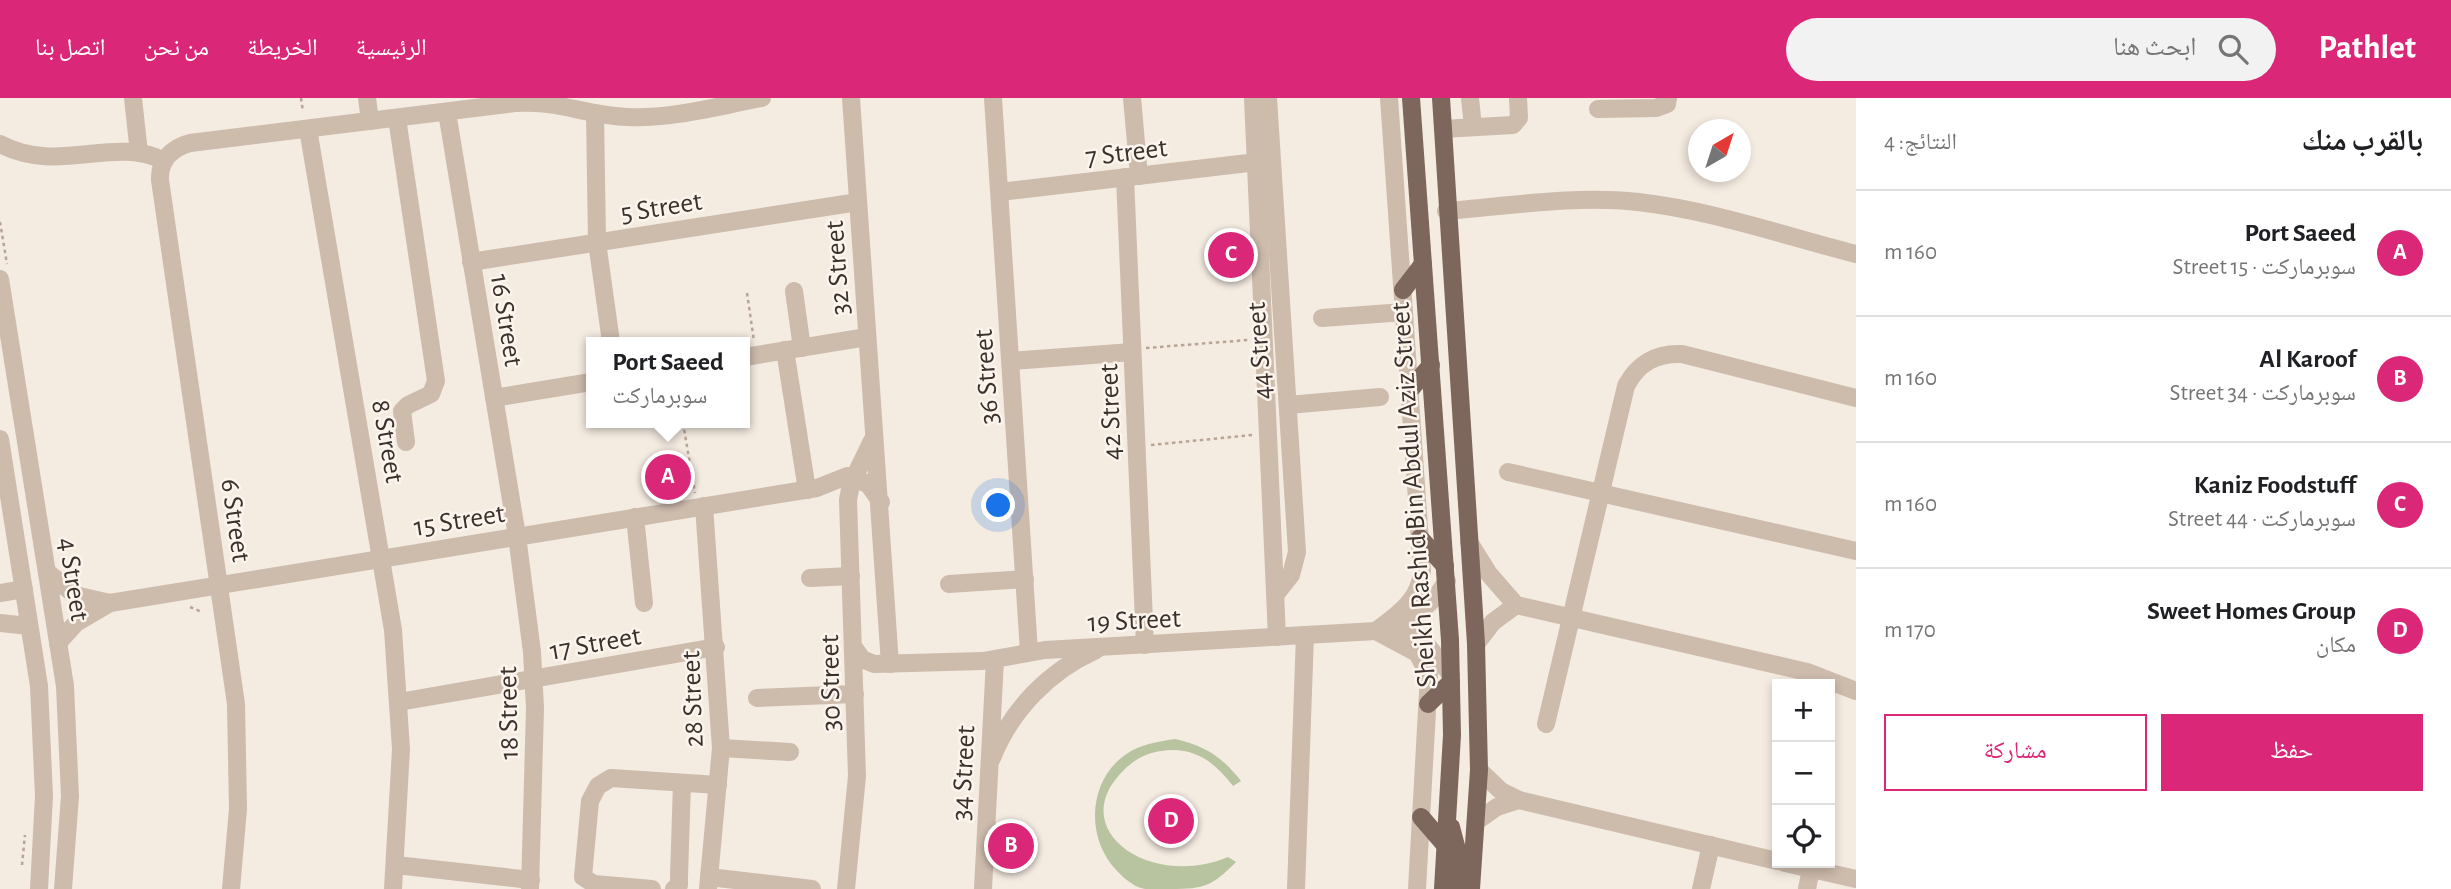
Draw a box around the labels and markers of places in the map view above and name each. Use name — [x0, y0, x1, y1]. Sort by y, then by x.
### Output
pin: C — [1208, 229, 1254, 281]
pin: A — [645, 451, 691, 503]
pin: D — [1148, 795, 1194, 847]
pin: B — [988, 820, 1034, 872]

